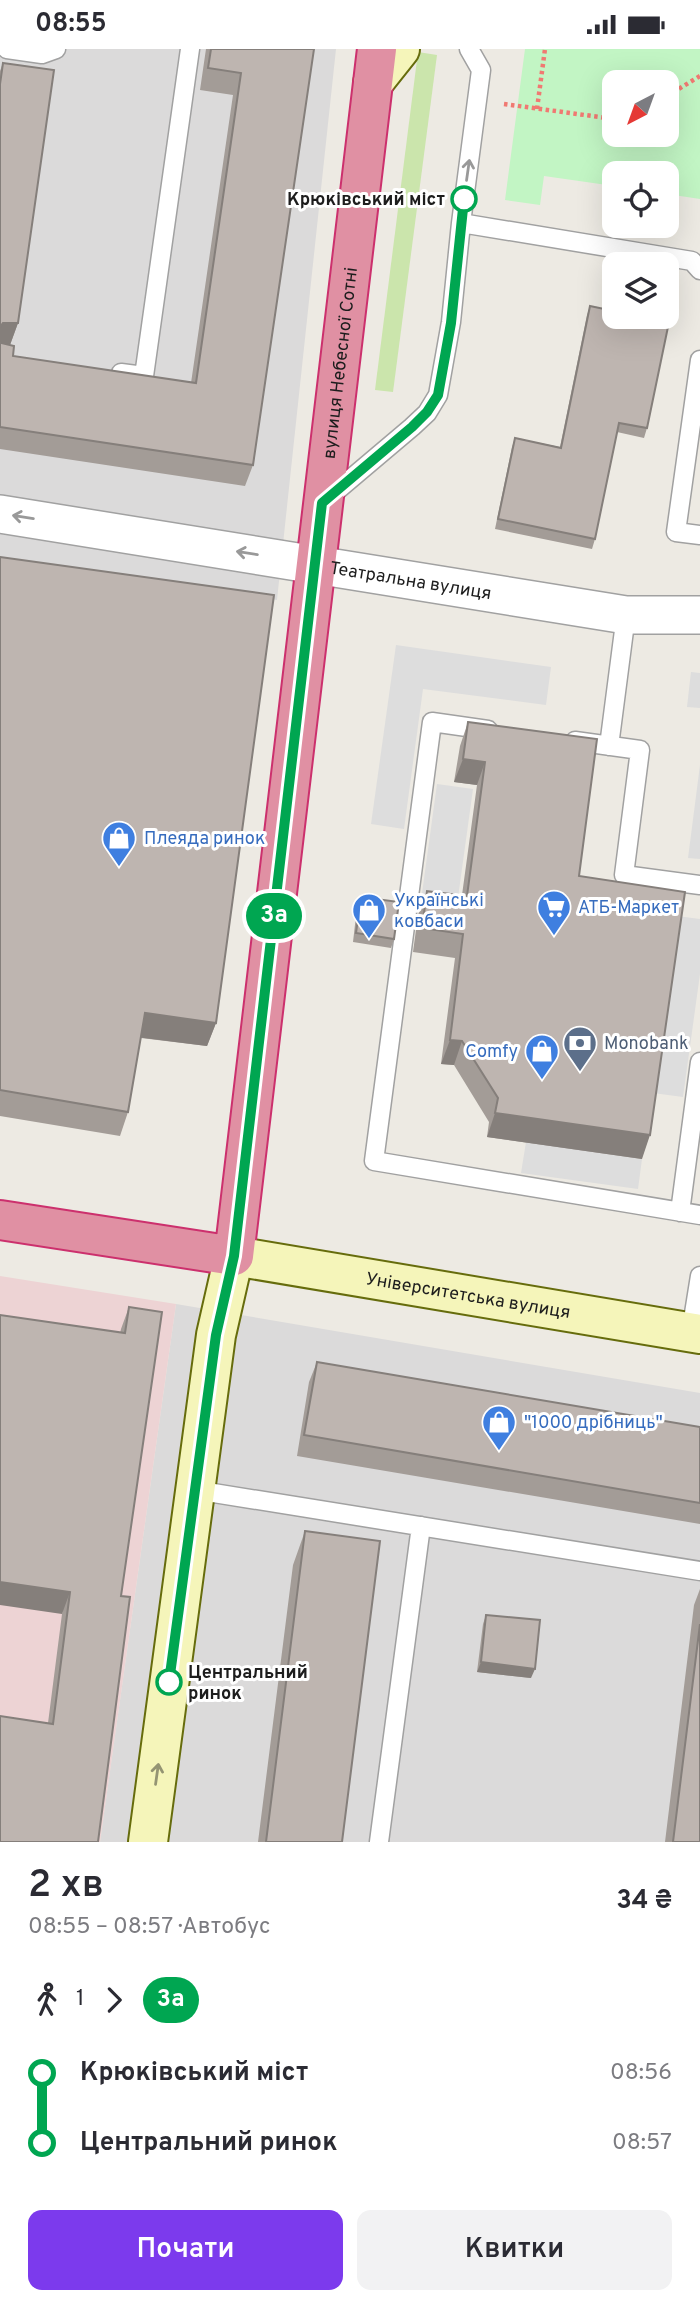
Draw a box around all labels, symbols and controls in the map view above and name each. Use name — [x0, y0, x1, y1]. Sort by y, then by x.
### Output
text: 08:55 — [35, 8, 107, 41]
north arrow — [602, 70, 679, 147]
map controls — [602, 70, 679, 329]
one-way arrow — [462, 159, 475, 182]
button: locate — [602, 161, 679, 238]
marker: Крюківський міст — [451, 186, 477, 212]
place label: Крюківський міст — [287, 189, 446, 212]
button: layers — [602, 252, 679, 329]
street label: вулиця Небесної Сотні — [319, 266, 364, 460]
one-way arrow — [12, 511, 35, 524]
one-way arrow — [237, 546, 259, 559]
street label: Театральна вулиця — [328, 557, 493, 606]
shop icon: Плеяда ринок — [100, 819, 138, 868]
place label: Плеяда ринок — [144, 828, 265, 851]
supermarket icon: АТБ-Маркет — [535, 888, 573, 937]
place label: Українські ковбаси — [394, 890, 484, 934]
shop icon: Українські ковбаси — [350, 891, 388, 940]
line badge: 3а — [243, 893, 306, 939]
place label: АТБ-Маркет — [578, 897, 679, 920]
text: 3а — [260, 901, 288, 931]
bank icon: Monobank — [561, 1024, 599, 1073]
shop icon: Comfy — [523, 1032, 561, 1081]
place label: Monobank — [604, 1033, 689, 1056]
place label: Comfy — [465, 1041, 518, 1064]
street label: Університетська вулиця — [364, 1268, 572, 1325]
shop icon: "1000 дрібниць" — [480, 1403, 518, 1452]
place label: "1000 дрібниць" — [524, 1412, 663, 1435]
place label: Центральний ринок — [188, 1662, 308, 1706]
marker: Центральний ринок — [156, 1669, 182, 1695]
one-way arrow — [151, 1763, 164, 1786]
text: 2 хв — [28, 1862, 104, 1911]
text: 34 ₴ — [616, 1885, 672, 1918]
text: 08:55 – 08:57 · Автобус — [28, 1913, 271, 1942]
icon: walk — [28, 1981, 66, 2019]
icon: forward — [95, 1981, 133, 2019]
text: 1 — [76, 1985, 85, 2014]
text: 3а — [157, 1985, 185, 2015]
text: Крюківський міст — [80, 2057, 308, 2090]
text: 08:56 — [610, 2059, 672, 2088]
text: Центральний ринок — [80, 2127, 337, 2160]
text: 08:57 — [612, 2129, 672, 2158]
button: Почати — [28, 2210, 343, 2290]
button: Квитки — [357, 2210, 672, 2290]

